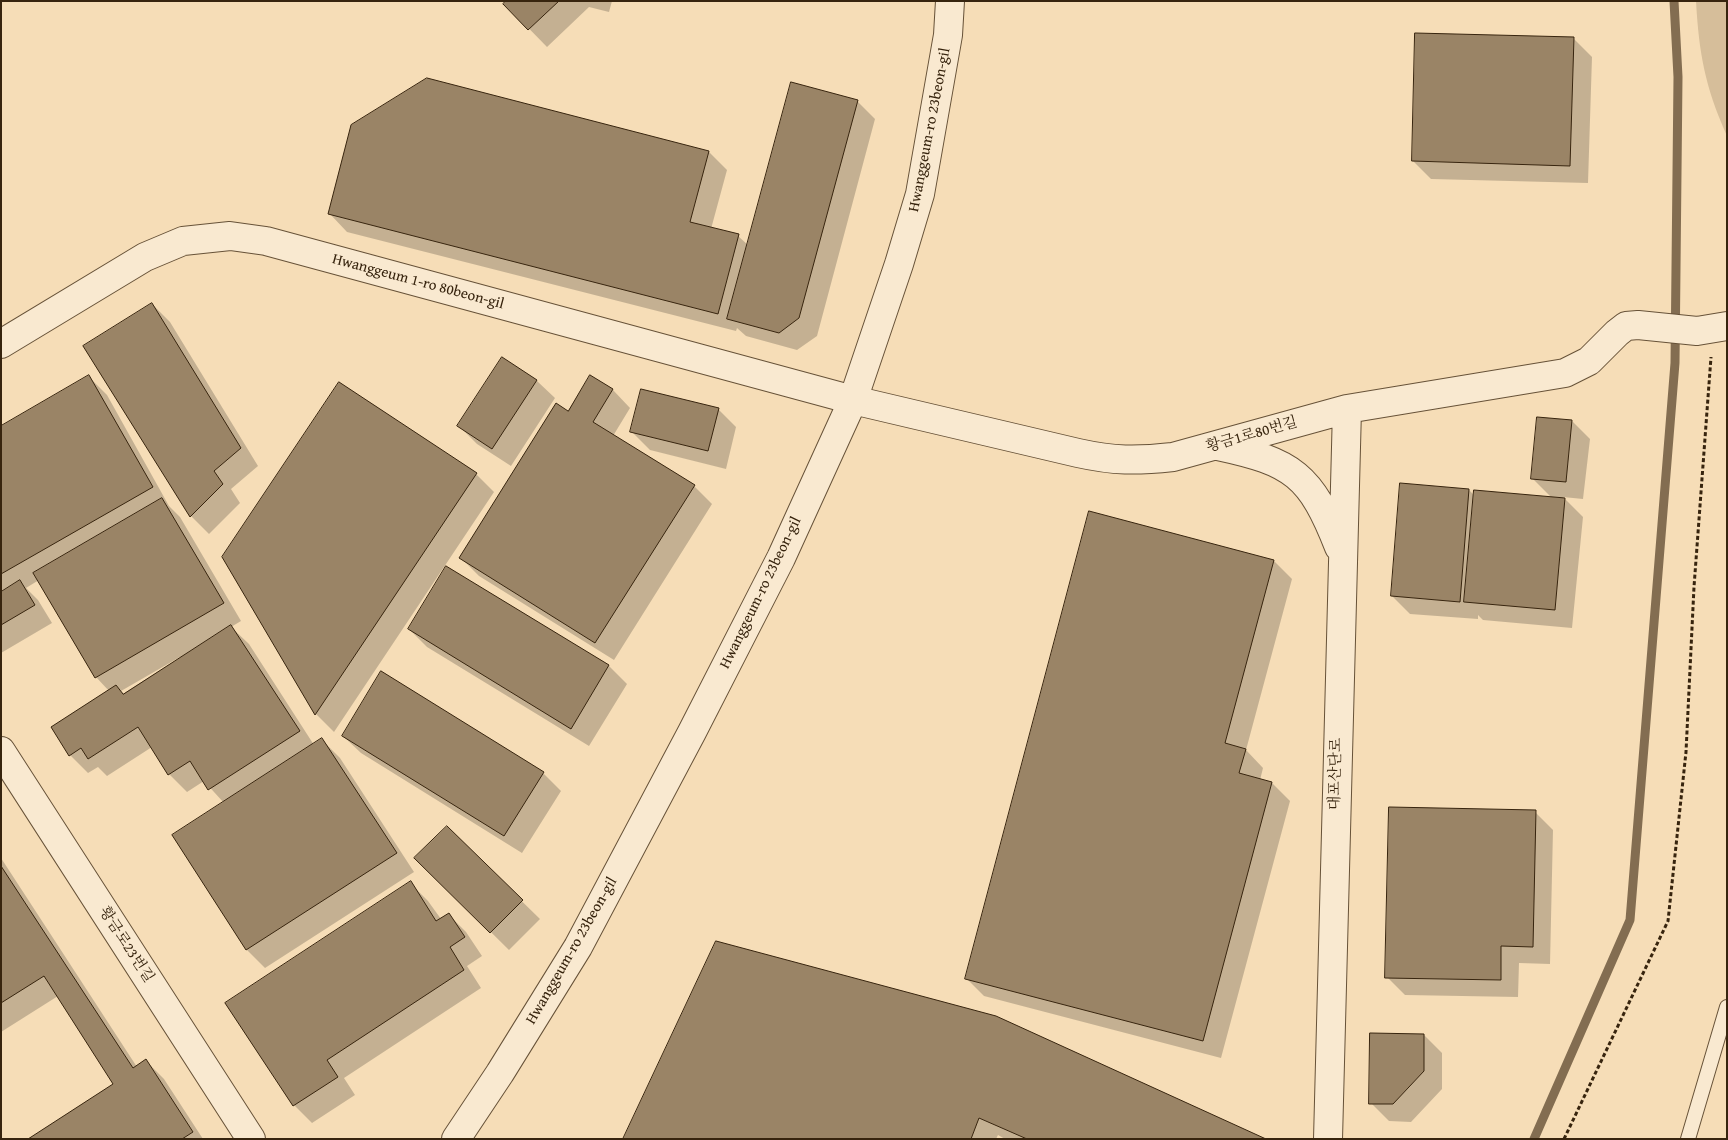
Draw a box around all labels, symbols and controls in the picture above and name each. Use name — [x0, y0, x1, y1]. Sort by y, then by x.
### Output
street label: Hwanggeum-ro 23beon-gil — [905, 46, 955, 214]
street label: Hwanggeum 1-ro 80beon-gil — [330, 250, 506, 314]
street label: 황금1로80번길 — [1204, 413, 1300, 457]
street label: Hwanggeum-ro 23beon-gil — [716, 514, 806, 672]
street label: 대포산단로 — [1326, 738, 1346, 810]
street label: Hwanggeum-ro 23beon-gil — [523, 874, 621, 1028]
street label: 황금로23번길 — [95, 904, 157, 986]

